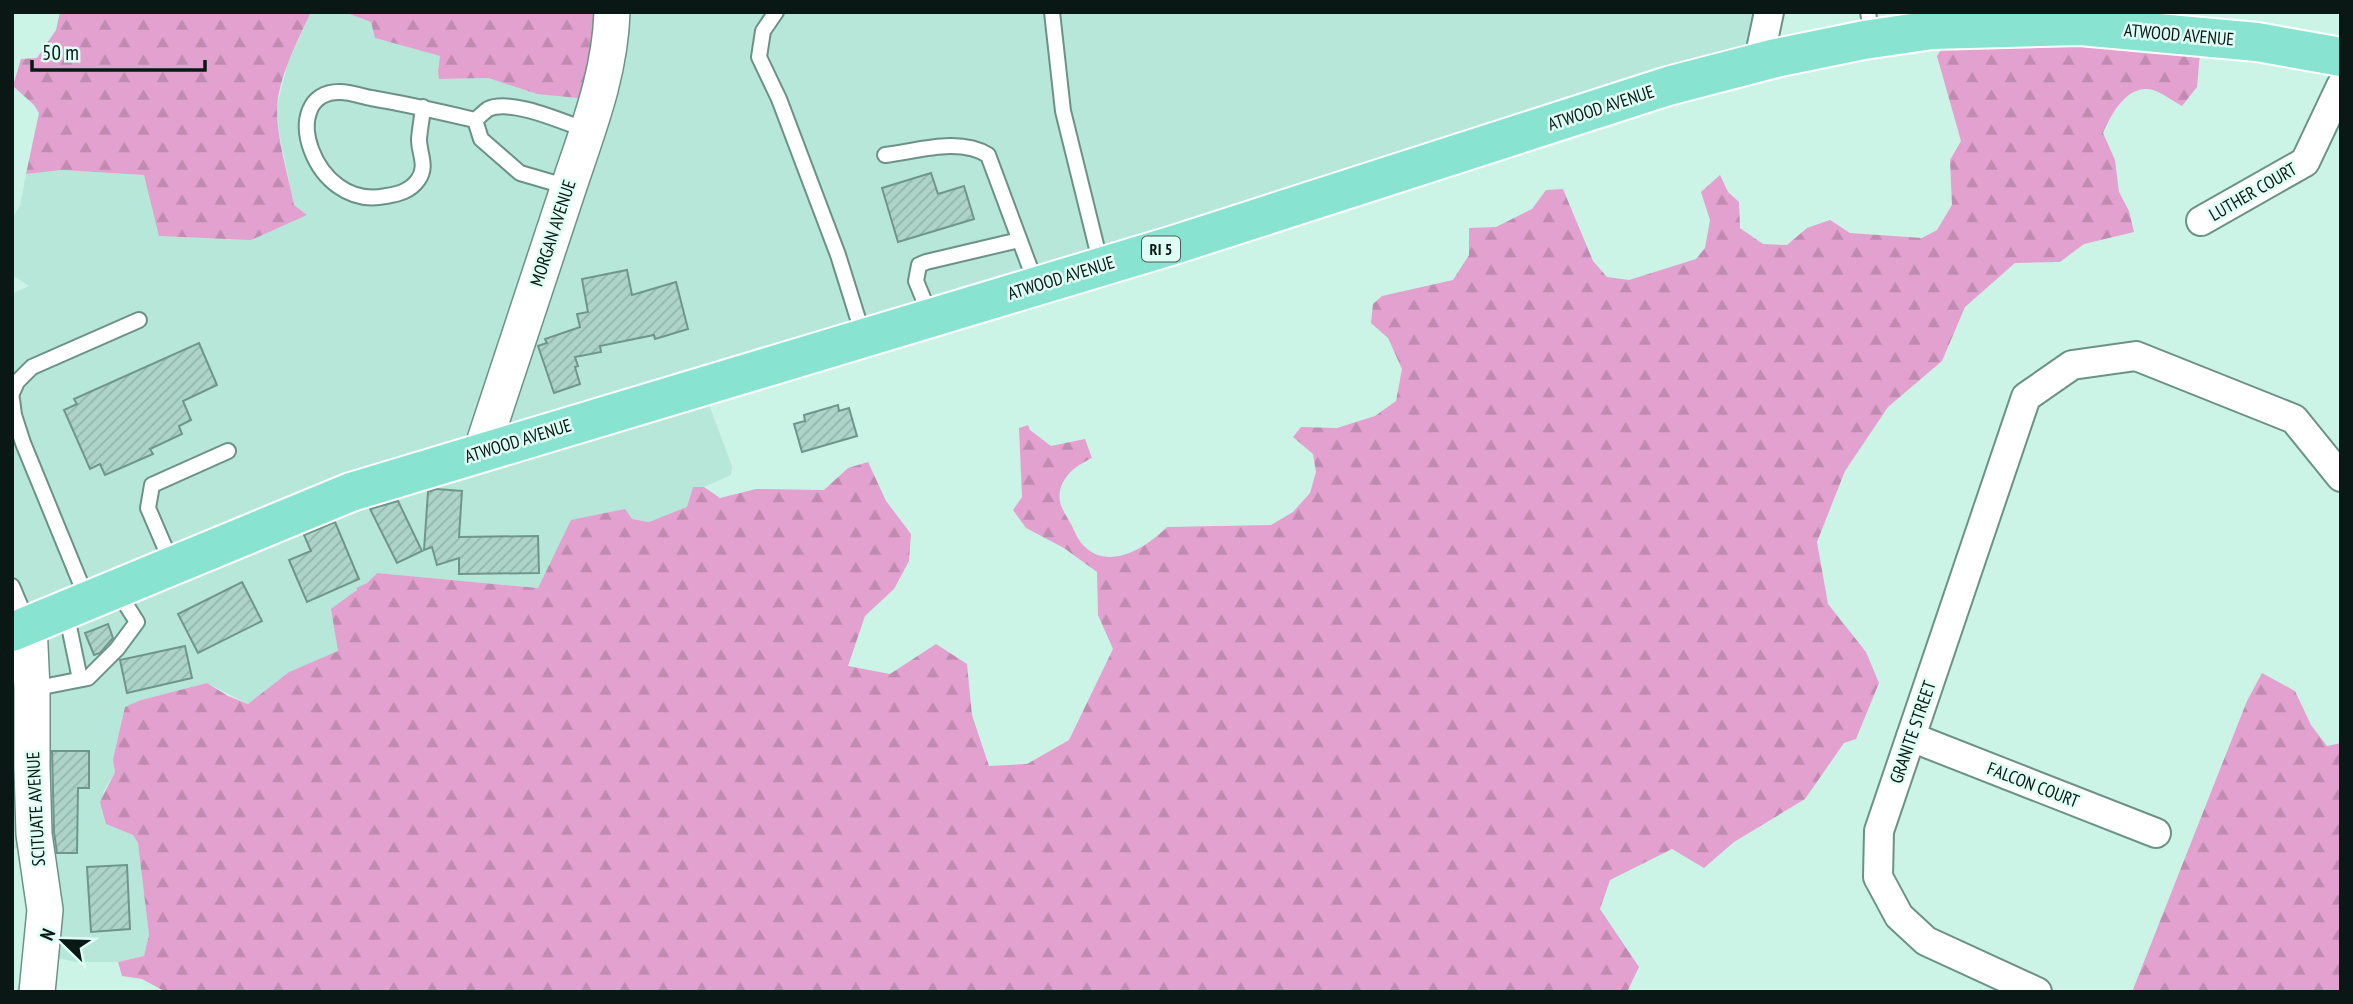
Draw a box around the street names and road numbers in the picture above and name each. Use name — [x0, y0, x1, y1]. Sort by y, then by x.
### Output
street label: ATWOOD AVENUE — [2123, 18, 2235, 51]
street label: ATWOOD AVENUE — [1545, 80, 1657, 136]
street label: LUTHER COURT — [2205, 157, 2301, 226]
street label: MORGAN AVENUE — [525, 177, 581, 289]
road number: RI 5 — [1142, 236, 1180, 262]
street label: ATWOOD AVENUE — [1005, 250, 1117, 305]
street label: ATWOOD AVENUE — [462, 413, 574, 468]
street label: GRANITE STREET — [1884, 678, 1941, 786]
street label: SCITUATE AVENUE — [21, 751, 50, 867]
street label: FALCON COURT — [1984, 756, 2082, 813]

